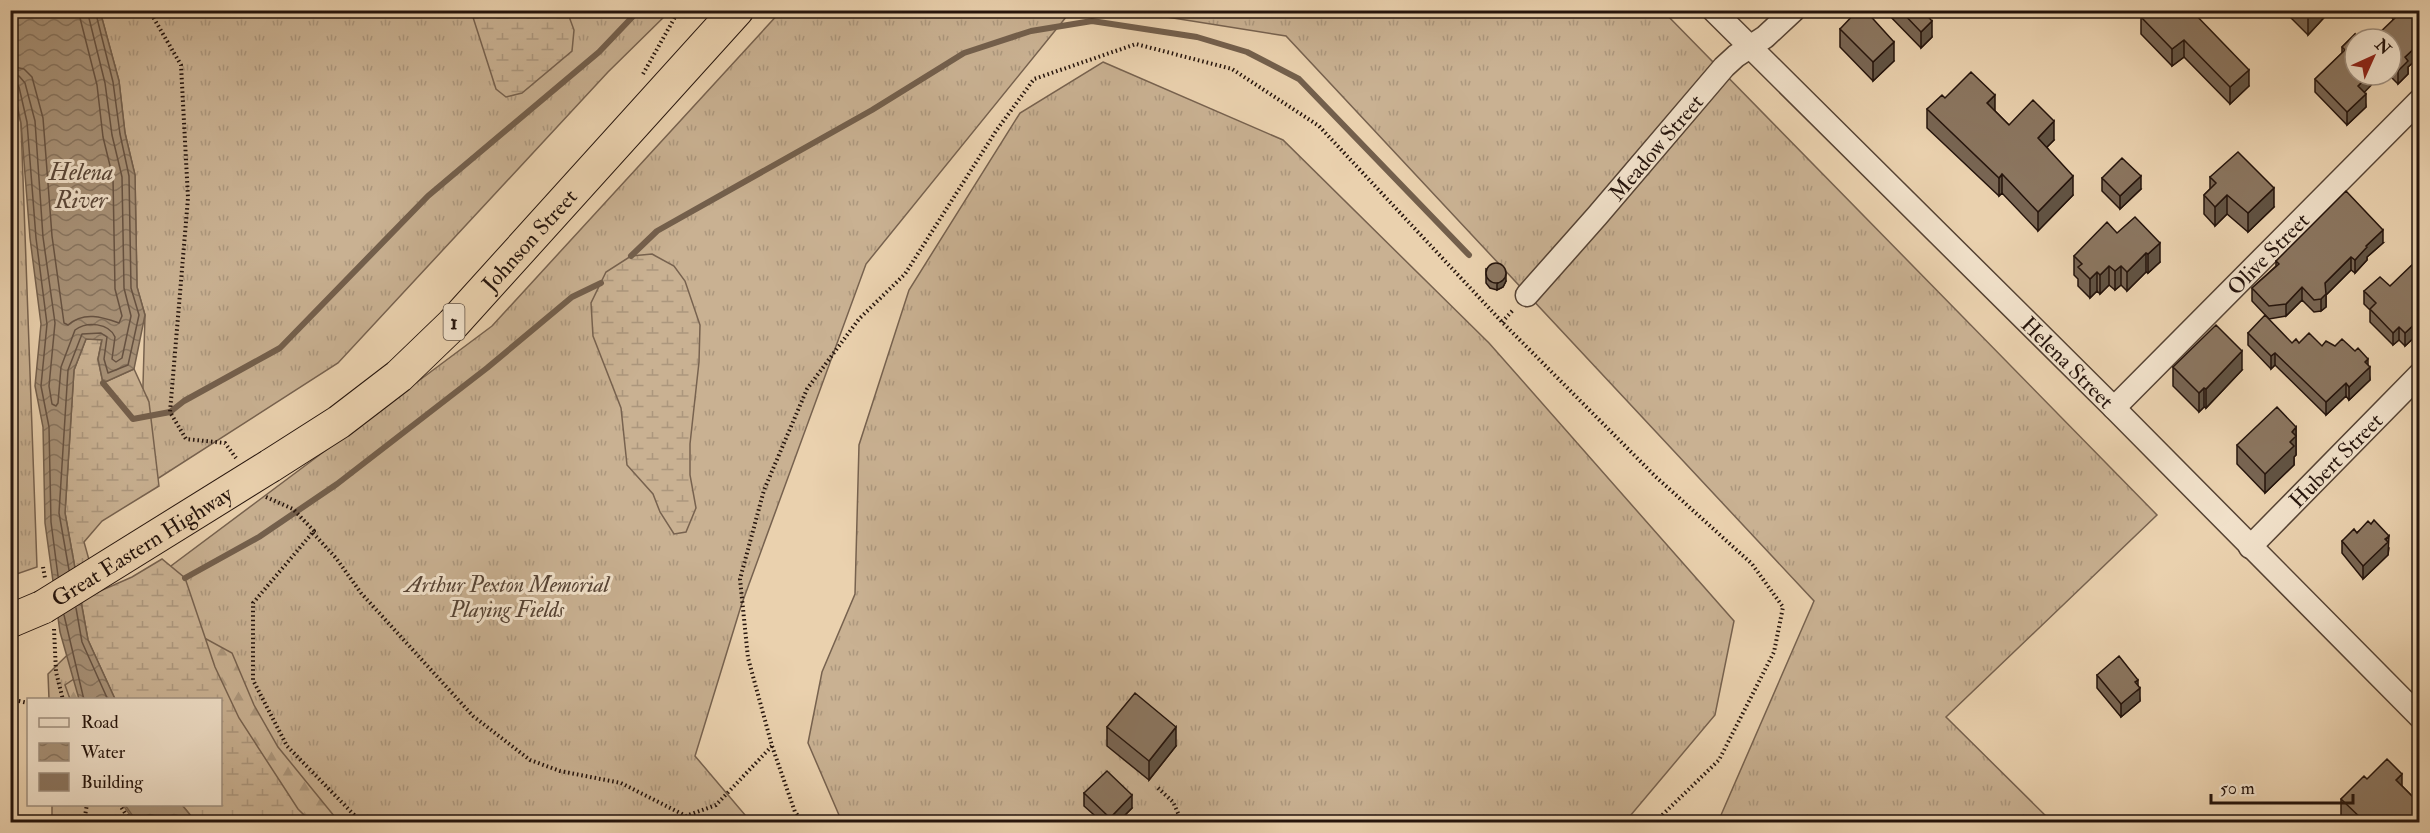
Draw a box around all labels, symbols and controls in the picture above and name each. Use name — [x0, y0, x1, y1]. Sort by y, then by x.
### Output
north arrow — [2343, 27, 2403, 87]
text: N — [2370, 34, 2396, 60]
street label: Meadow Street — [1603, 89, 1710, 207]
water label: Helena River — [48, 157, 113, 216]
street label: Johnson Street — [476, 183, 584, 298]
street label: Olive Street — [2221, 207, 2315, 301]
road number: 1 — [444, 304, 464, 340]
street label: Helena Street — [2015, 311, 2120, 415]
street label: Hubert Street — [2283, 407, 2389, 514]
street label: Great Eastern Highway — [46, 480, 238, 613]
park label: Arthur Pexton Memorial Playing Fields — [403, 571, 611, 624]
legend — [27, 698, 222, 806]
text: Road — [81, 711, 119, 734]
text: Water — [80, 741, 125, 764]
scale bar — [2211, 767, 2354, 805]
text: Building — [81, 771, 144, 794]
text: 50 m — [2220, 777, 2255, 800]

